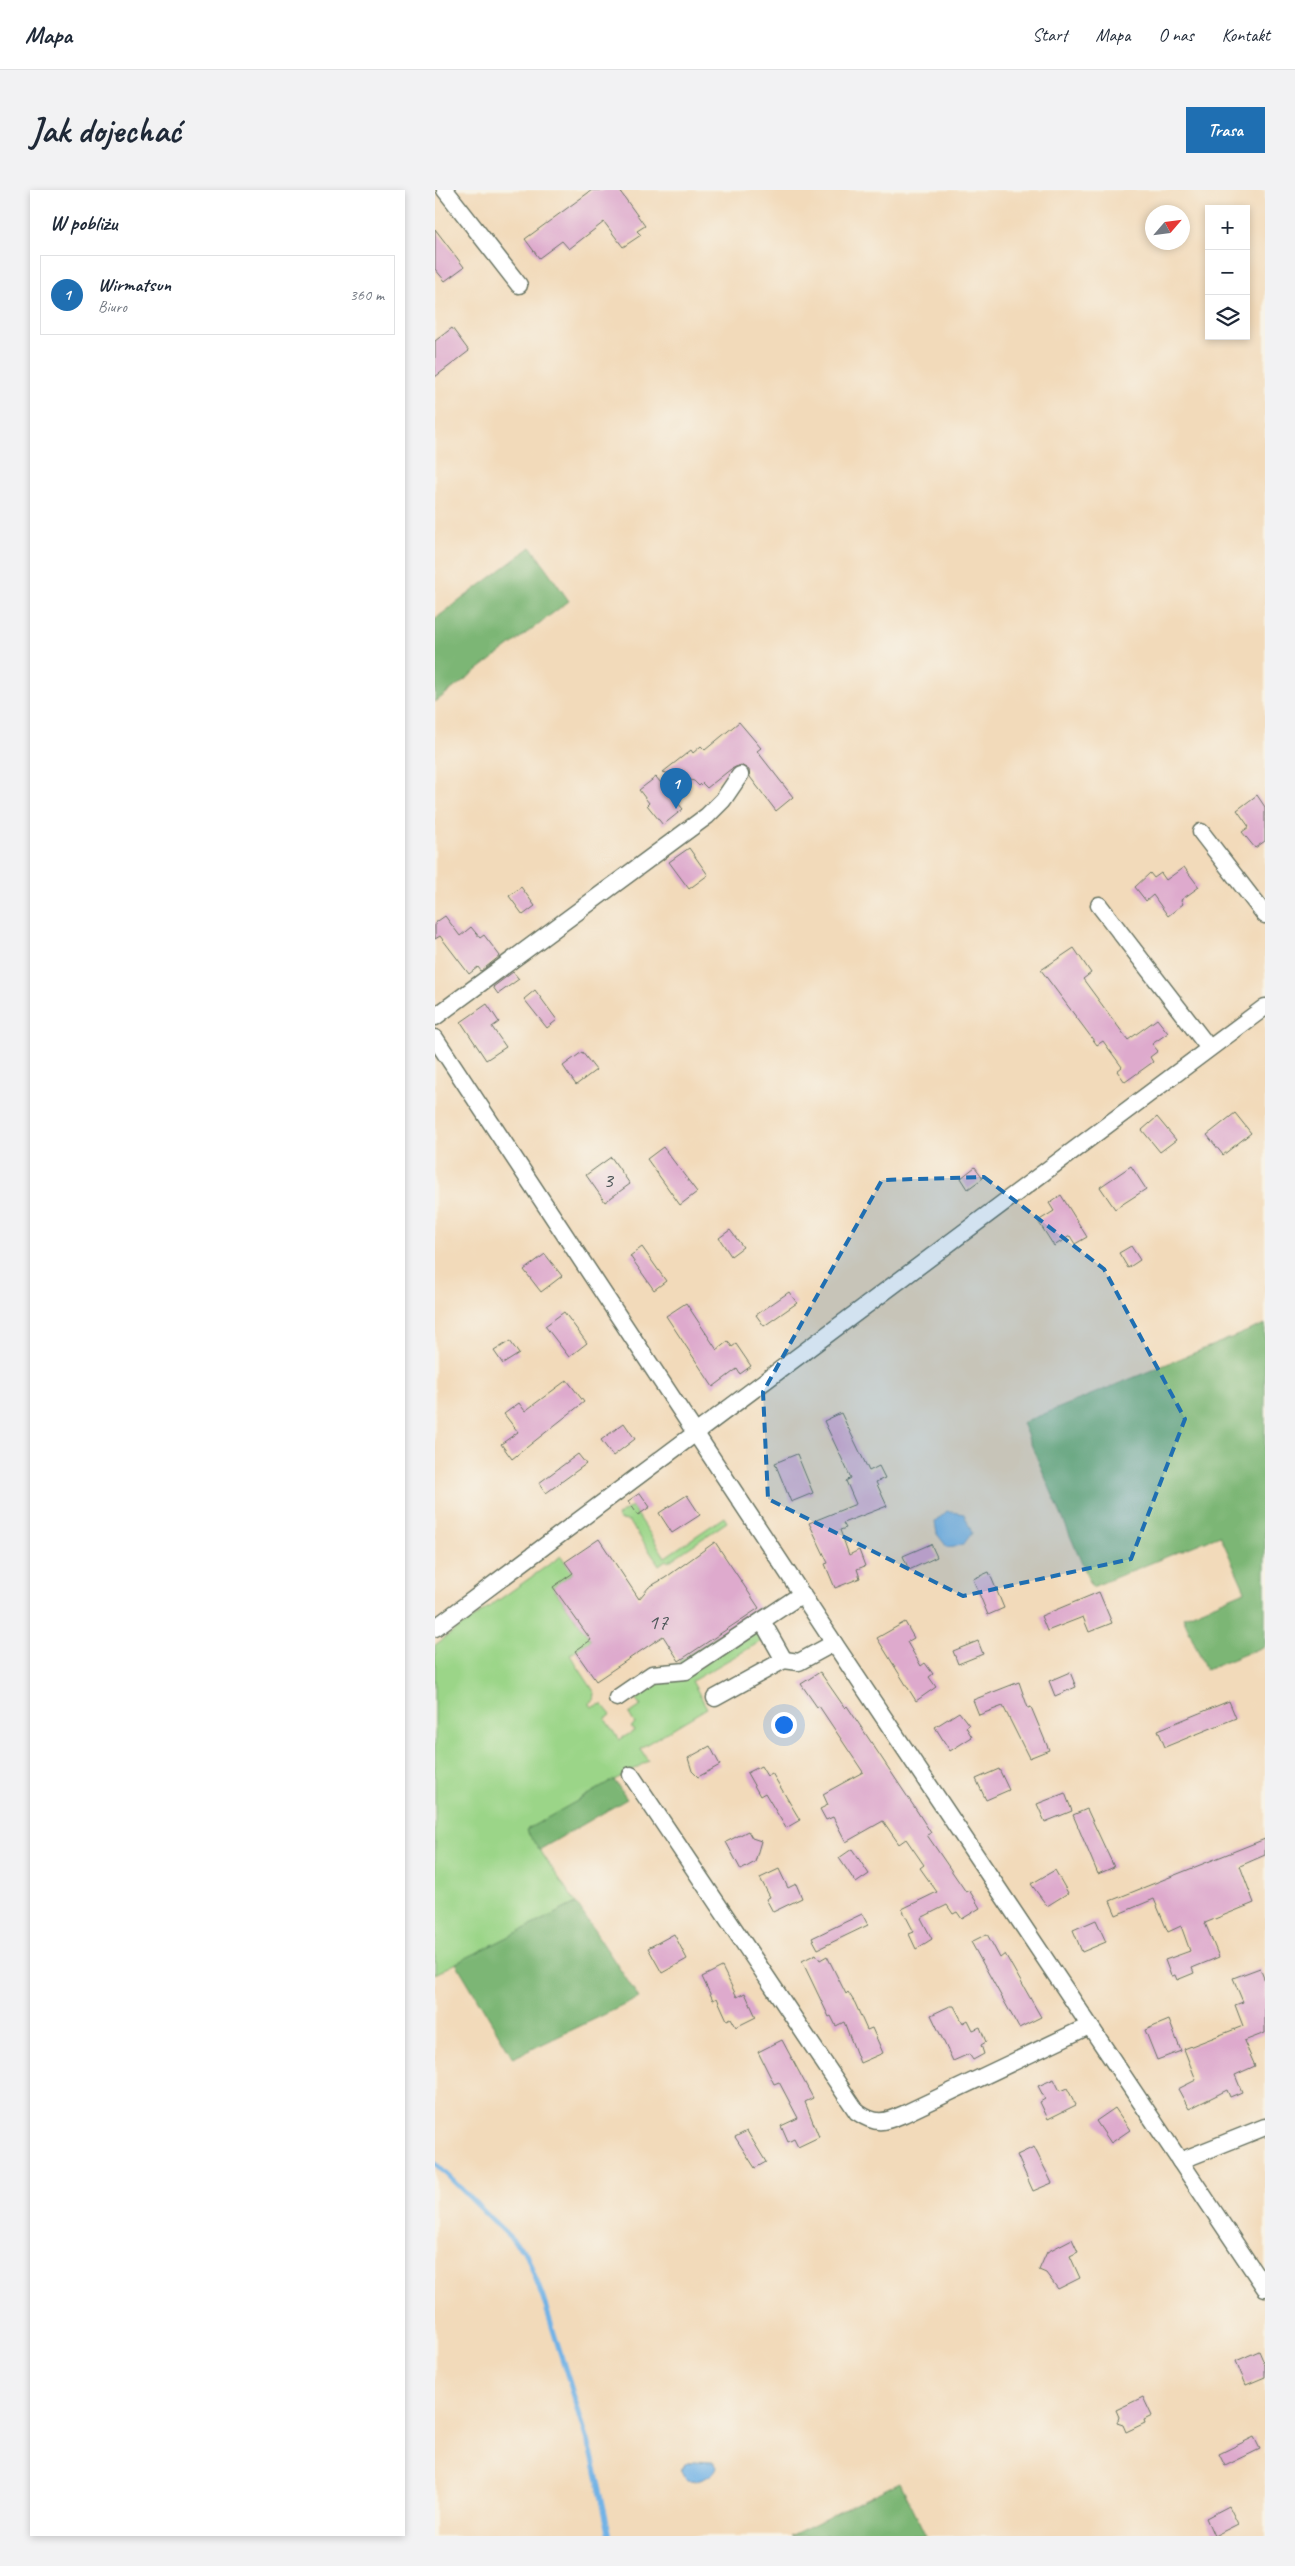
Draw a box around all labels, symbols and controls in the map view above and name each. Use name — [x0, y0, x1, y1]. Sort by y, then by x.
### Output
text: Mapa — [25, 20, 72, 50]
text: Start — [1032, 24, 1068, 46]
text: Mapa — [1096, 24, 1130, 46]
text: O nas — [1158, 24, 1194, 46]
text: Kontakt — [1222, 24, 1270, 46]
button: Trasa — [1186, 107, 1265, 153]
text: Jak dojechać — [30, 108, 181, 153]
north arrow — [1145, 205, 1190, 250]
map controls — [1205, 205, 1250, 340]
button: + — [1205, 205, 1250, 250]
text: W pobliżu — [50, 210, 117, 236]
button: − — [1205, 250, 1250, 295]
text: Wirmatsun — [98, 273, 171, 297]
text: 1 — [63, 285, 71, 305]
text: 360 m — [350, 285, 384, 305]
button: layers — [1205, 295, 1250, 340]
text: Biuro — [98, 297, 127, 317]
pin: 1 — [660, 768, 692, 809]
house number: 3 — [603, 1166, 615, 1194]
house number: 17 — [648, 1608, 669, 1636]
your location — [771, 1712, 797, 1738]

